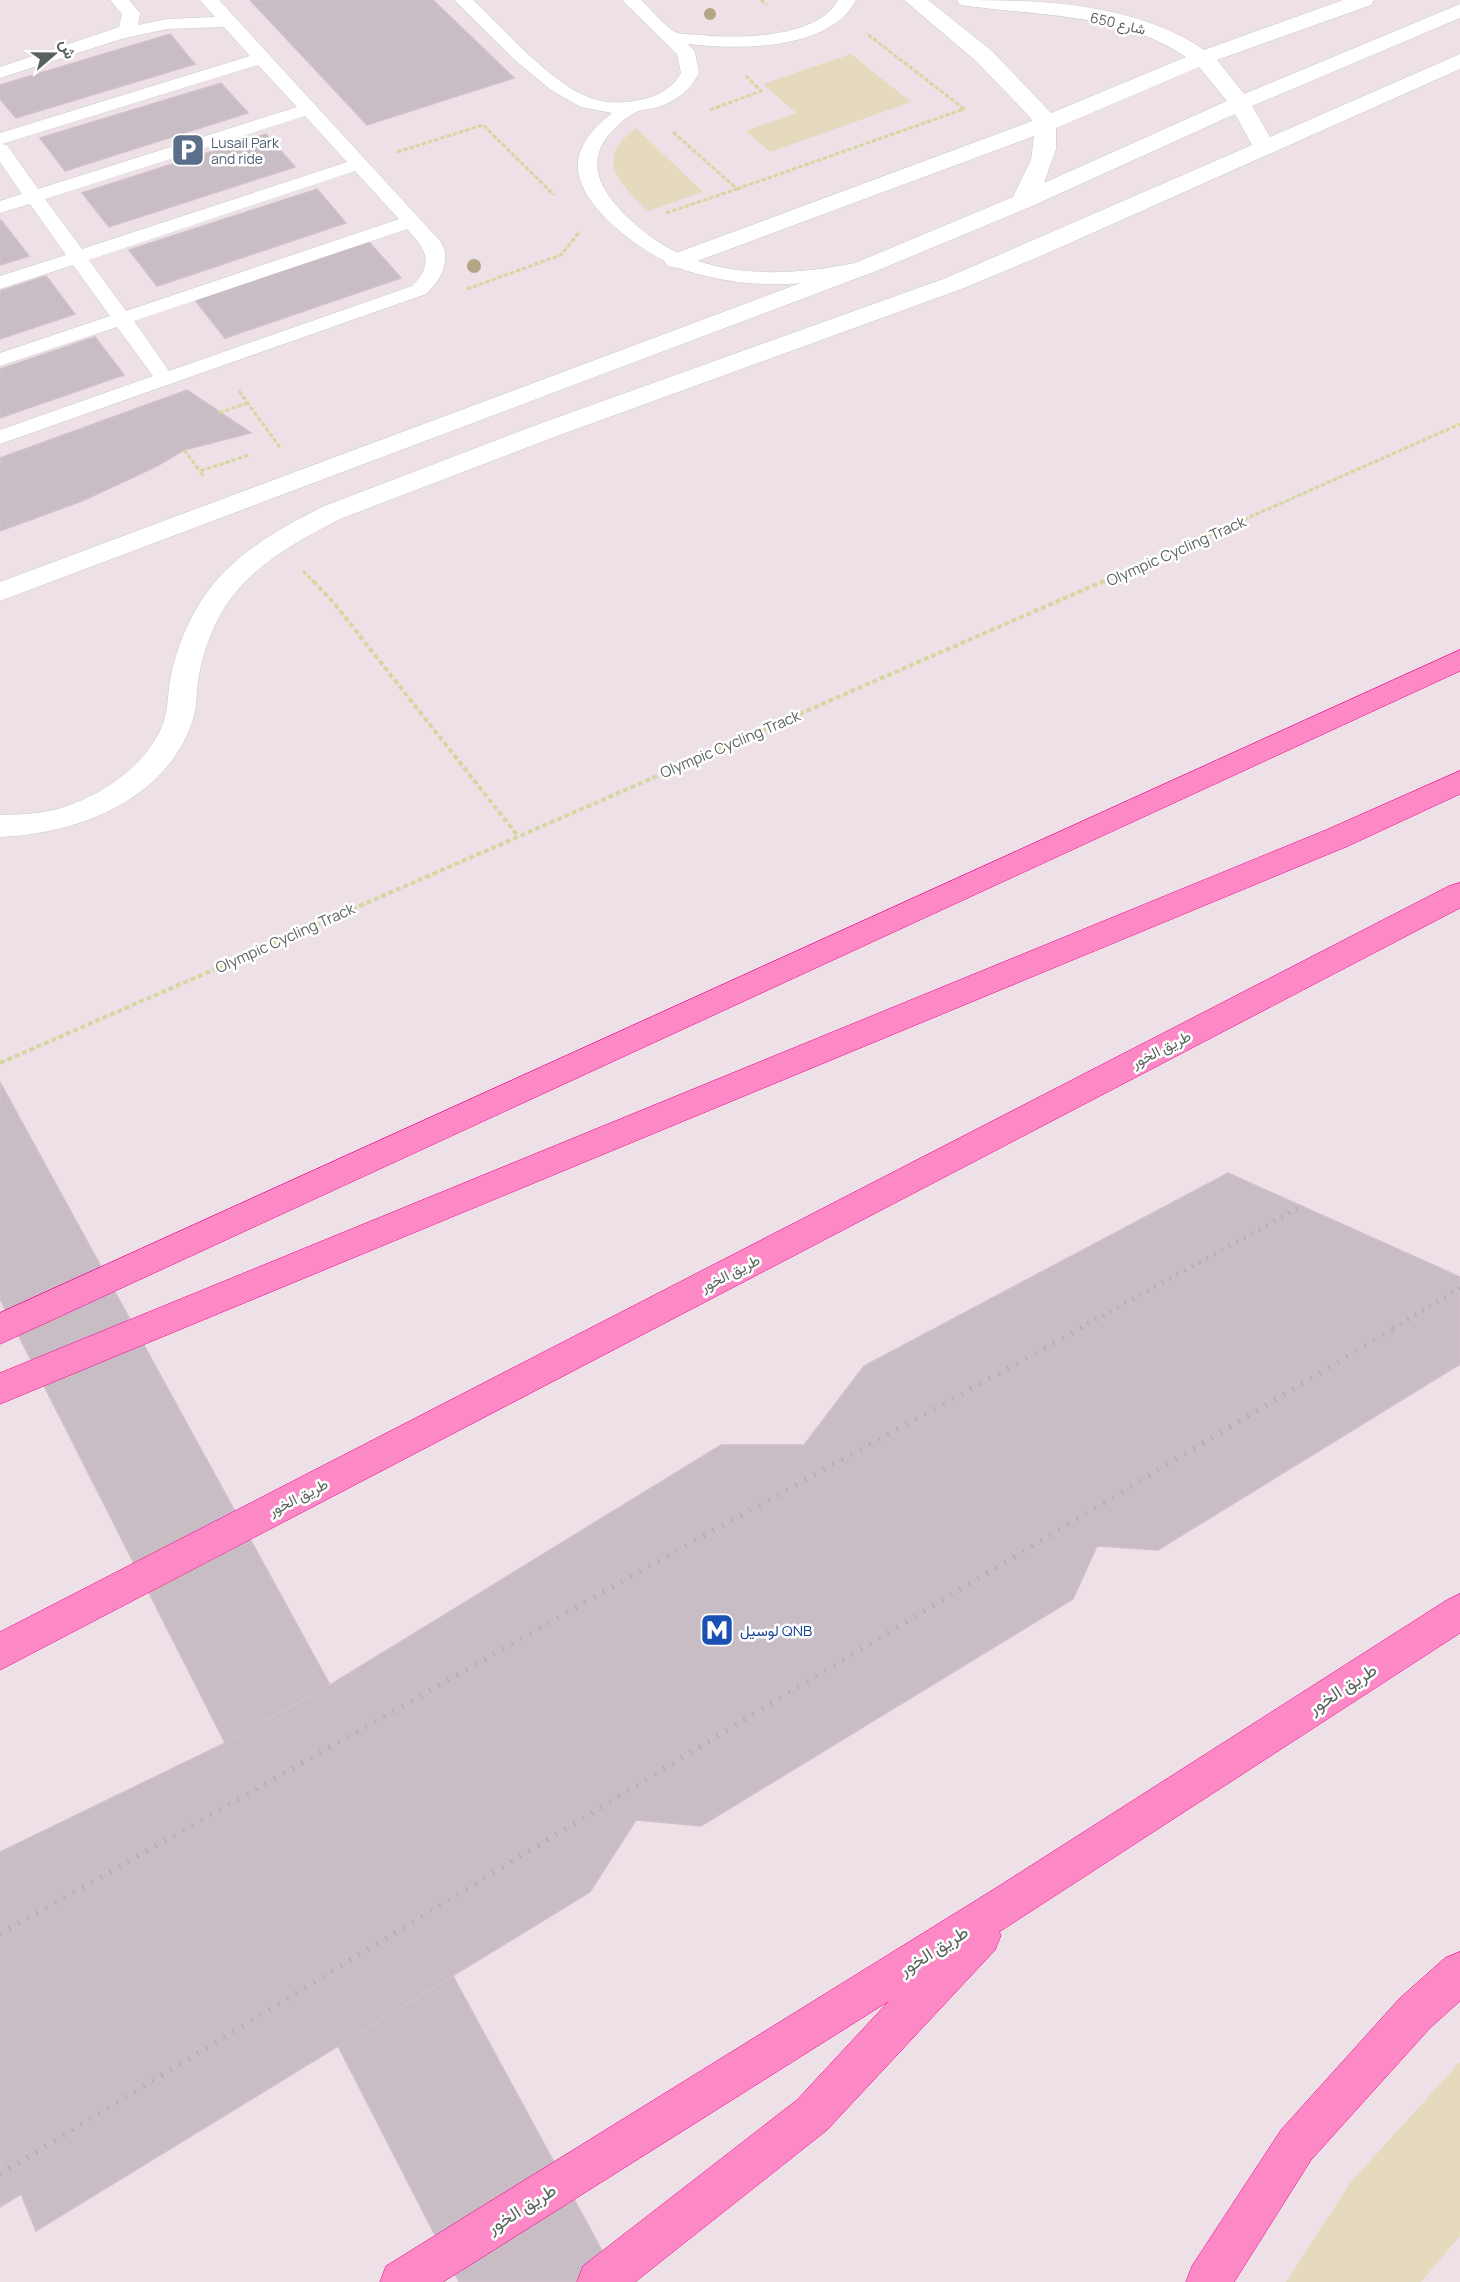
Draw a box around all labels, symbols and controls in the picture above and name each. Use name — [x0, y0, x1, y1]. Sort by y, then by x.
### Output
street label: شارع 650 — [1088, 7, 1148, 41]
north arrow — [24, 24, 84, 84]
text: ش — [54, 36, 82, 62]
parking icon: Lusail Park and ride — [170, 132, 206, 168]
place label: Lusail Park and ride — [211, 133, 280, 168]
street label: Olympic Cycling Track — [1103, 511, 1249, 591]
street label: Olympic Cycling Track — [657, 705, 804, 783]
street label: Olympic Cycling Track — [212, 898, 358, 978]
street label: طريق الخور — [1127, 1025, 1195, 1073]
street label: طريق الخور — [696, 1249, 764, 1297]
street label: طريق الخور — [264, 1473, 332, 1521]
metro station icon: لوسيل QNB — [699, 1612, 735, 1648]
place label: لوسيل QNB — [740, 1620, 812, 1641]
street label: طريق الخور — [1302, 1657, 1381, 1720]
street label: طريق الخور — [893, 1919, 972, 1981]
street label: طريق الخور — [481, 2177, 560, 2239]

